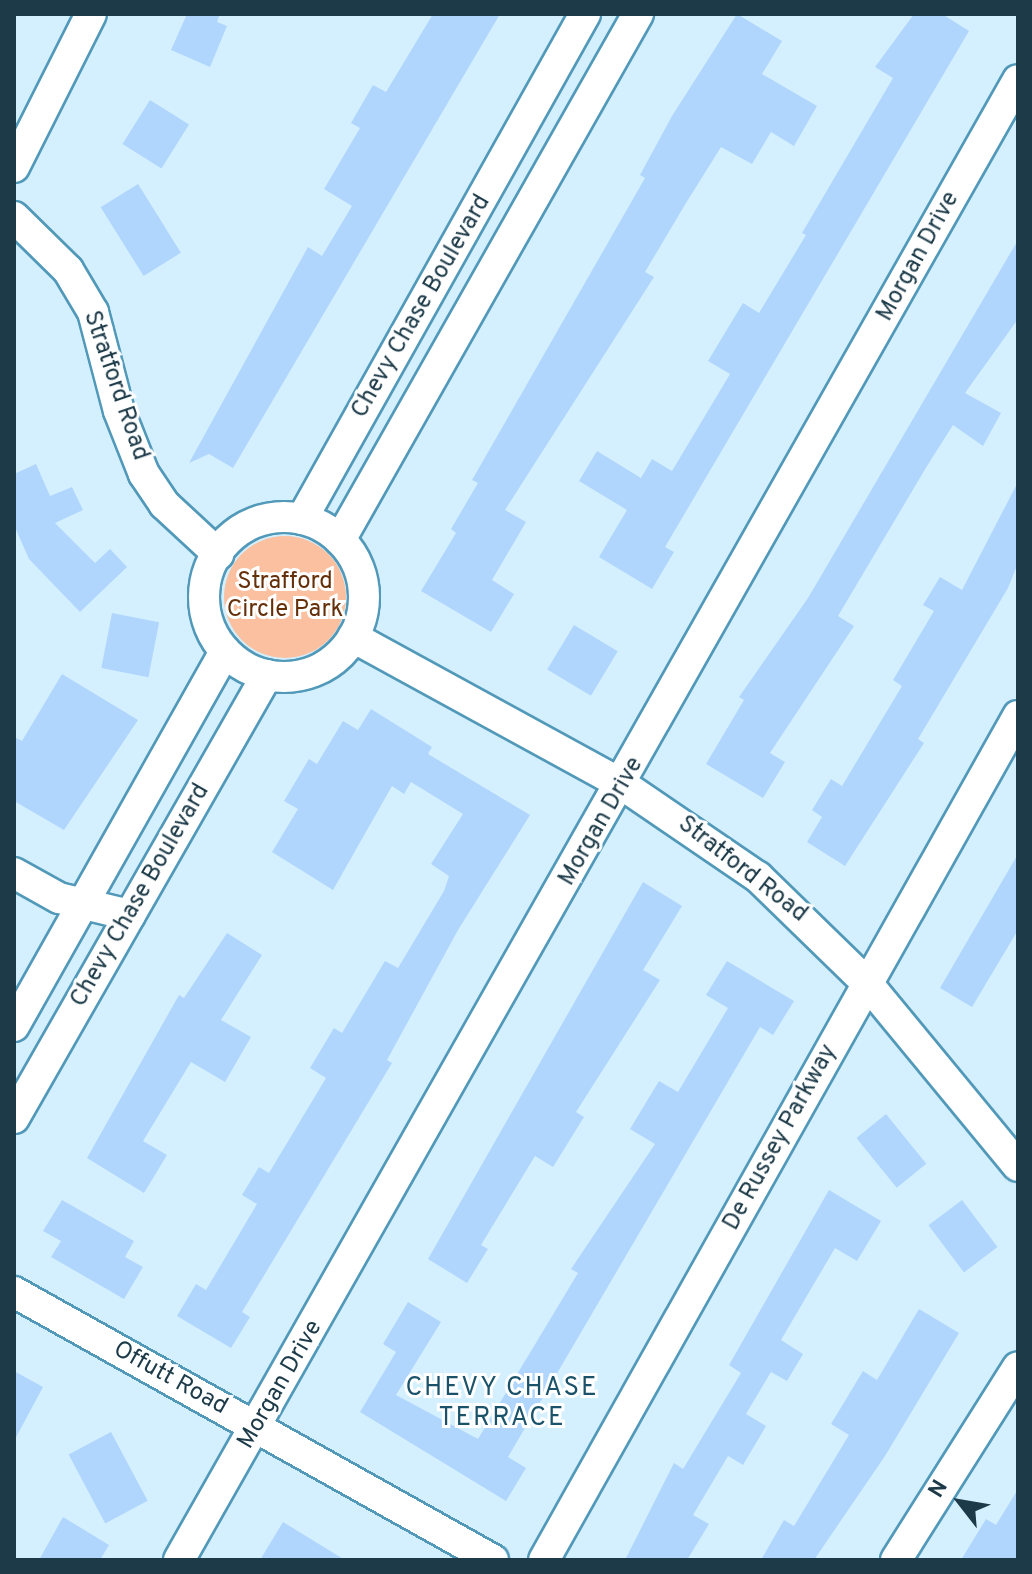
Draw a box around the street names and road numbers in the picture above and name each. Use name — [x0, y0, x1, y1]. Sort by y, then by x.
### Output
street label: Morgan Drive — [872, 187, 966, 327]
street label: Chevy Chase Boulevard — [346, 190, 498, 424]
street label: Stratford Road — [76, 307, 154, 465]
street label: Morgan Drive — [554, 752, 650, 892]
street label: Chevy Chase Boulevard — [65, 779, 217, 1013]
street label: Stratford Road — [672, 811, 812, 929]
street label: De Russey Parkway — [718, 1040, 844, 1236]
street label: Morgan Drive — [233, 1315, 329, 1455]
street label: Offutt Road — [108, 1336, 232, 1422]

